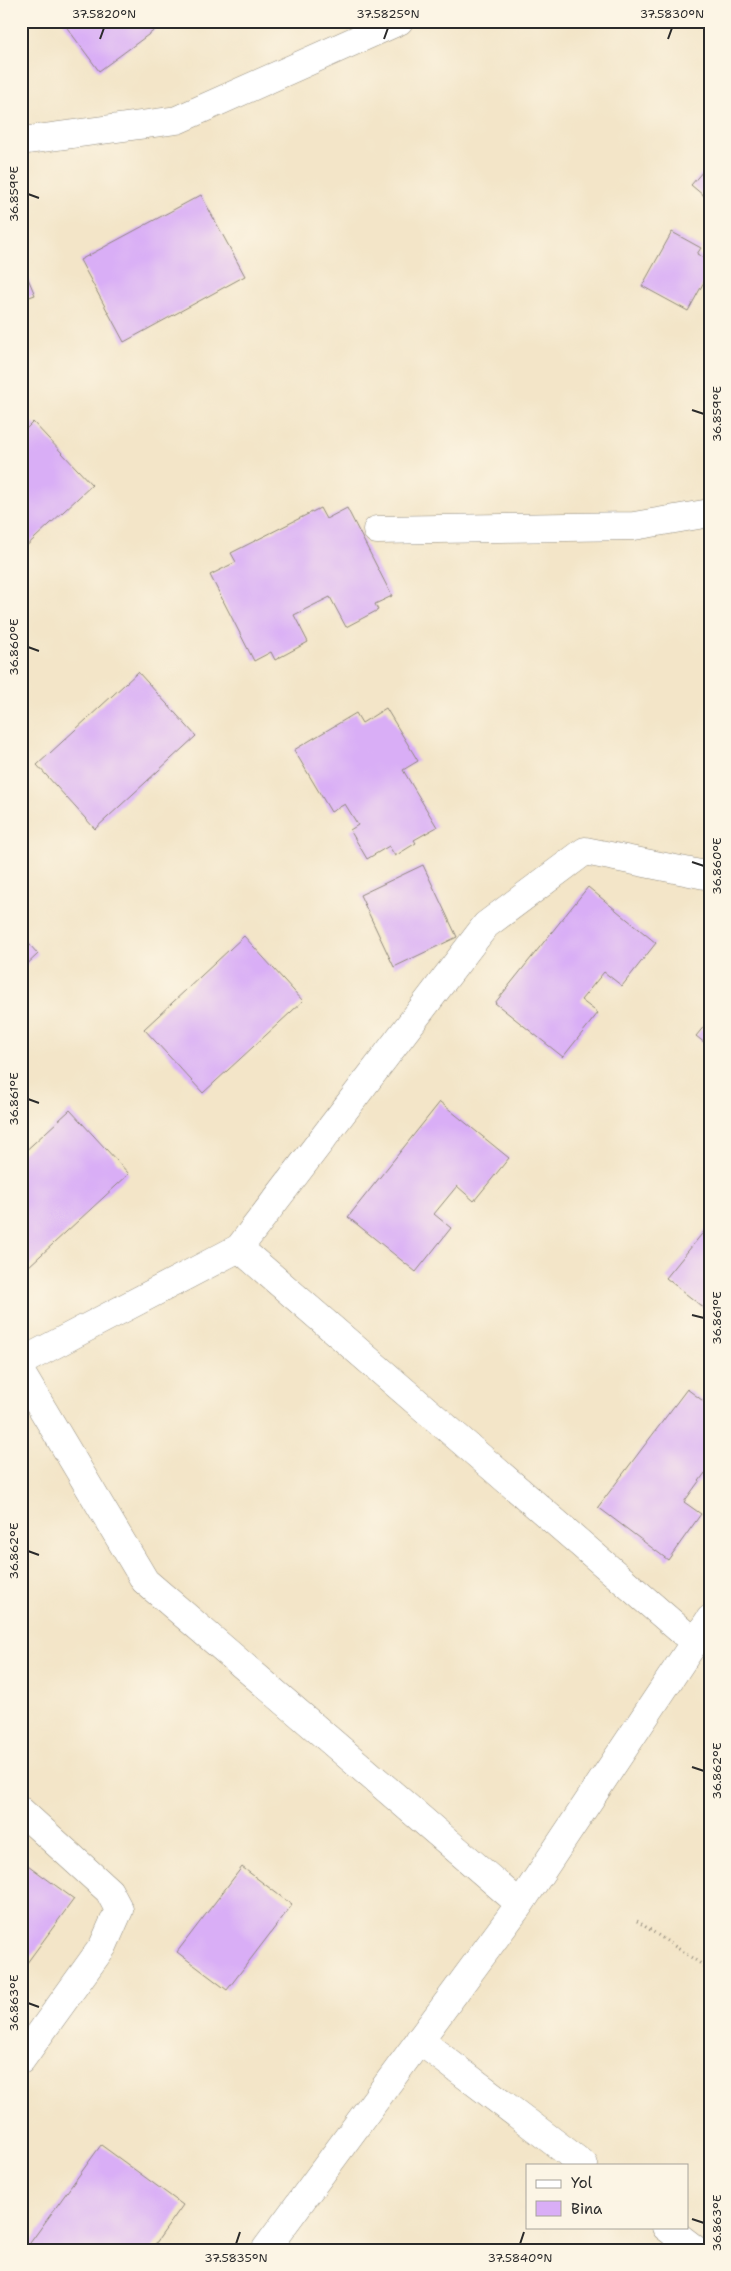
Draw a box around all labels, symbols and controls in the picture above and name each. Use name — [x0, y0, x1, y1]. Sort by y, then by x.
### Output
text: 37.5820°N — [72, 6, 136, 22]
text: 37.5825°N — [356, 6, 420, 22]
text: 37.5830°N — [640, 6, 704, 22]
text: 36.859°E — [6, 166, 22, 222]
text: 36.859°E — [709, 386, 725, 442]
text: 36.860°E — [6, 618, 22, 676]
text: 36.860°E — [709, 837, 725, 895]
text: 36.861°E — [6, 1072, 22, 1126]
text: 36.861°E — [709, 1291, 725, 1345]
text: 36.862°E — [6, 1523, 22, 1579]
text: 36.862°E — [709, 1743, 725, 1799]
text: 36.863°E — [6, 1975, 22, 2031]
legend — [526, 2164, 688, 2228]
text: Yol — [571, 2173, 593, 2193]
text: 36.863°E — [709, 2195, 725, 2251]
text: Bina — [571, 2199, 603, 2219]
text: 37.5835°N — [204, 2250, 268, 2266]
text: 37.5840°N — [488, 2250, 552, 2266]

